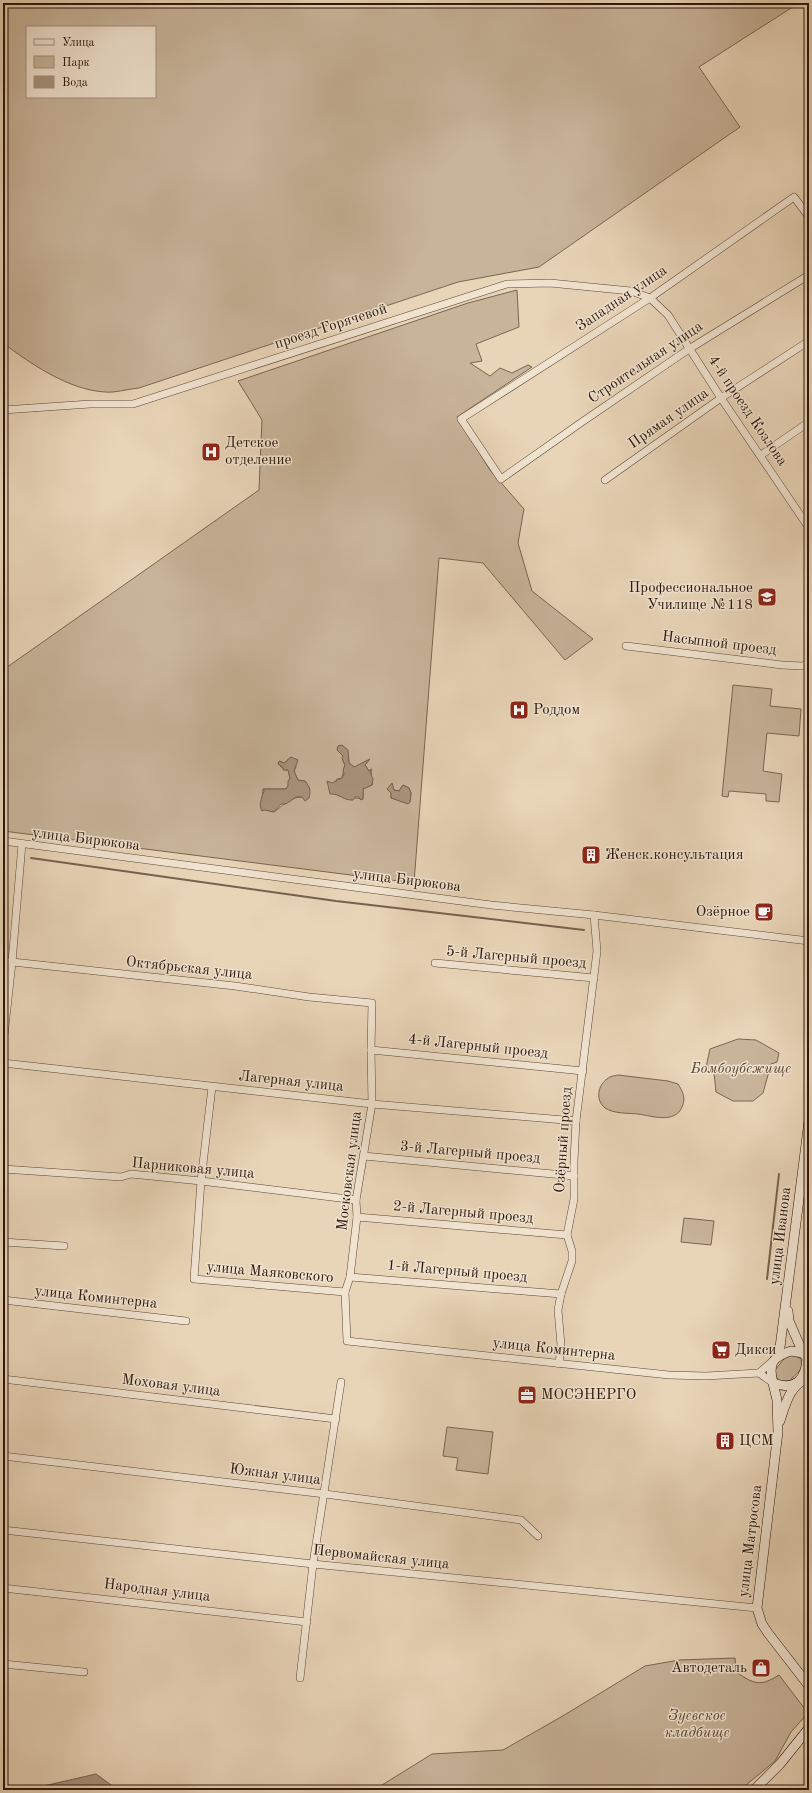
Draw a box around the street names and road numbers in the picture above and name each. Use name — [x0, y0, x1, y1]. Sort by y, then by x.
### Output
street label: Западная улица — [574, 263, 671, 335]
street label: проезд Горячевой — [273, 302, 389, 352]
street label: Строительная улица — [586, 319, 706, 407]
street label: 4-й проезд Козлова — [705, 353, 790, 469]
street label: Прямая улица — [626, 386, 712, 452]
street label: Насыпной проезд — [661, 630, 778, 659]
street label: улица Бирюкова — [31, 826, 141, 854]
street label: улица Бирюкова — [352, 867, 462, 895]
street label: 5-й Лагерный проезд — [445, 944, 587, 972]
street label: Октябрьская улица — [125, 955, 253, 983]
street label: 4-й Лагерный проезд — [407, 1032, 549, 1062]
street label: Лагерная улица — [238, 1069, 345, 1095]
street label: Озёрный проезд — [553, 1086, 575, 1194]
street label: Московская улица — [335, 1110, 365, 1232]
street label: 3-й Лагерный проезд — [399, 1139, 541, 1167]
street label: Парниковая улица — [131, 1156, 256, 1182]
street label: улица Иванова — [768, 1185, 795, 1286]
street label: 2-й Лагерный проезд — [392, 1199, 534, 1227]
street label: 1-й Лагерный проезд — [386, 1258, 528, 1286]
street label: улица Маяковского — [206, 1260, 334, 1286]
street label: улица Коминтерна — [34, 1284, 159, 1312]
street label: улица Коминтерна — [492, 1336, 617, 1364]
street label: Моховая улица — [121, 1372, 222, 1400]
street label: Южная улица — [229, 1462, 322, 1488]
street label: улица Матросова — [737, 1483, 765, 1598]
street label: Первомайская улица — [312, 1543, 451, 1573]
street label: Народная улица — [103, 1577, 212, 1605]

